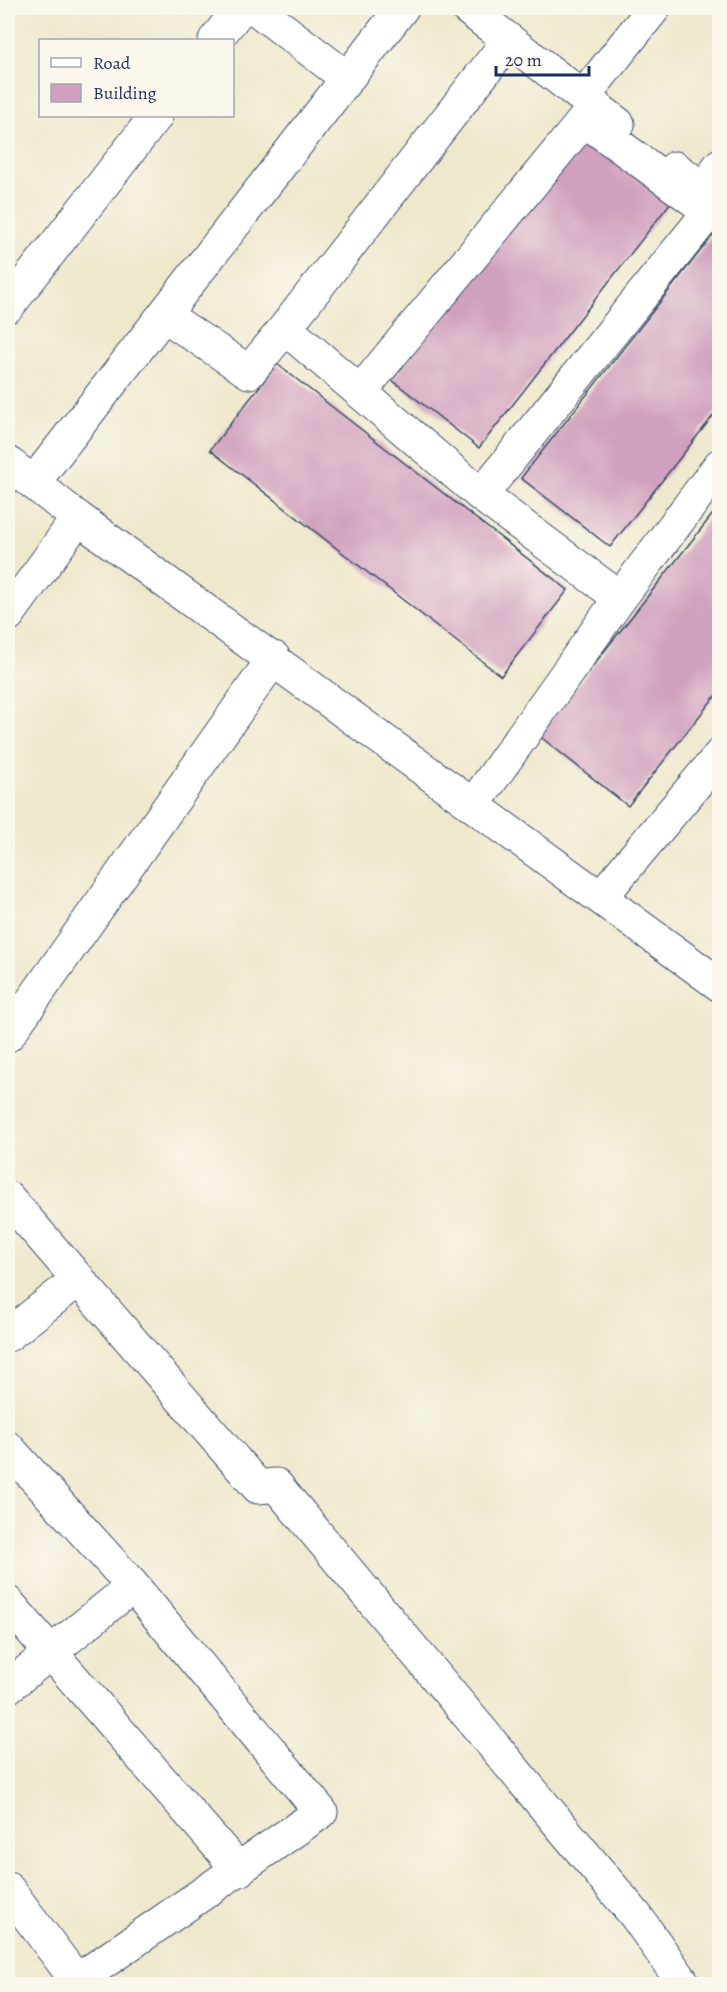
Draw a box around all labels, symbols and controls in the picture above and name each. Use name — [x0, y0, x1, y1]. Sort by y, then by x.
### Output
legend — [39, 39, 234, 117]
scale bar — [496, 39, 589, 77]
text: 20 m — [505, 48, 542, 72]
text: Road — [93, 51, 131, 75]
text: Building — [93, 81, 157, 105]

